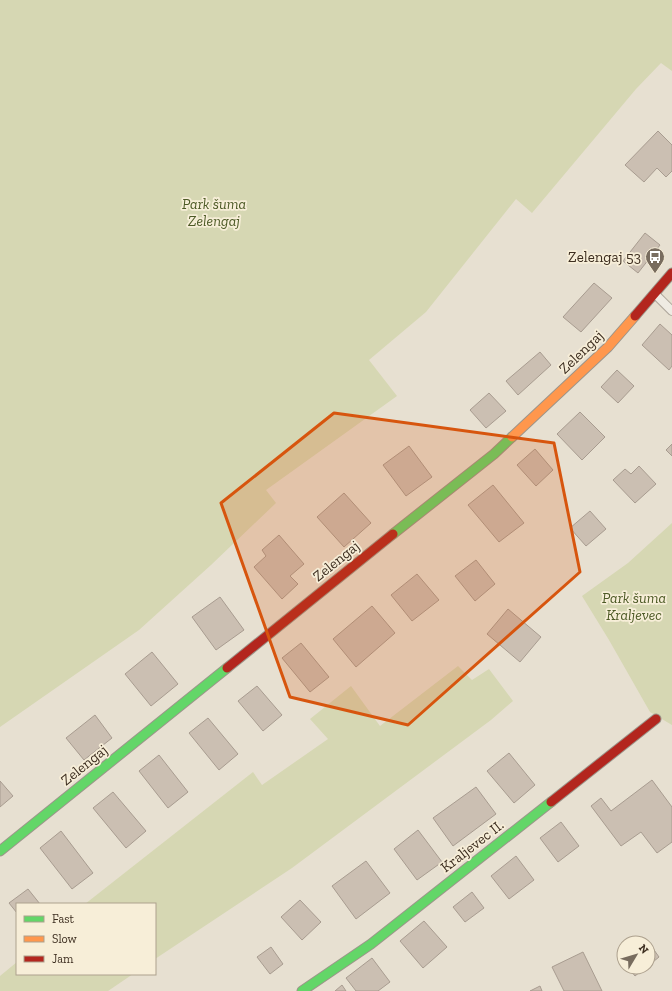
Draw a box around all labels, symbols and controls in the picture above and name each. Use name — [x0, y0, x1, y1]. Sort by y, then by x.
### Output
park label: Park šuma Zelengaj — [182, 195, 246, 230]
bus stop icon: Zelengaj 53 — [644, 246, 666, 274]
place label: Zelengaj 53 — [568, 248, 641, 266]
street label: Zelengaj — [555, 327, 607, 377]
street label: Zelengaj — [309, 537, 363, 585]
park label: Park šuma Kraljevec — [602, 589, 666, 624]
street label: Zelengaj — [57, 741, 111, 789]
street label: Kraljevec II. — [437, 816, 507, 876]
legend — [16, 903, 156, 975]
text: Fast — [52, 912, 75, 926]
text: Slow — [52, 932, 78, 946]
north arrow — [616, 935, 656, 975]
text: N — [636, 942, 652, 957]
text: Jam — [52, 952, 74, 966]

